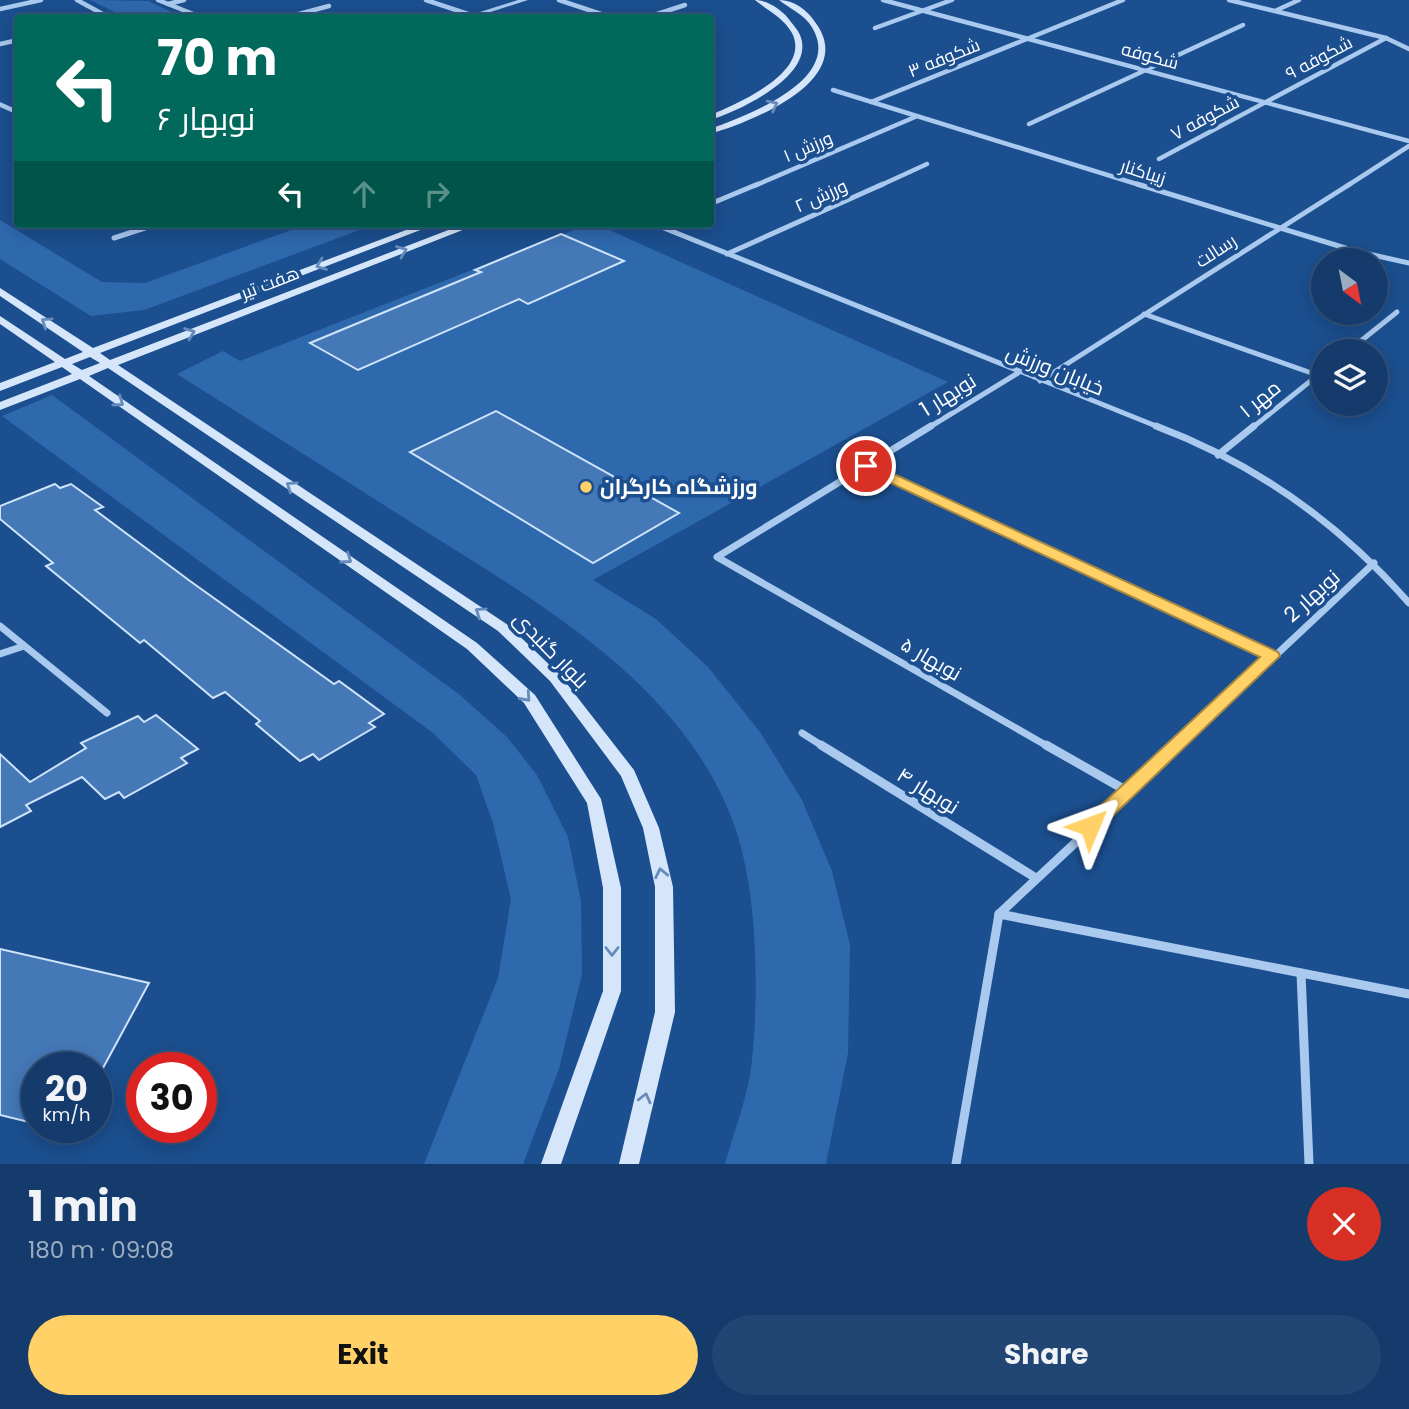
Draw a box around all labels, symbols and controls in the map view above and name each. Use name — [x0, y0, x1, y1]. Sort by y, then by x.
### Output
text: 70 m — [157, 24, 277, 92]
street label: شکوفه ۹ — [1281, 29, 1357, 86]
street label: شکوفه ۳ — [904, 32, 983, 83]
street label: شکوفه — [1119, 36, 1182, 75]
icon: left — [42, 42, 133, 133]
street label: شکوفه ۷ — [1166, 89, 1244, 146]
text: نوبهار ۶ — [157, 96, 255, 141]
one-way arrow — [766, 99, 778, 113]
street label: ورزش ۱ — [779, 125, 836, 168]
street label: زیباکنار — [1116, 152, 1169, 190]
street label: ورزش ۲ — [790, 173, 851, 218]
icon: left — [272, 175, 310, 213]
icon: ahead — [345, 175, 383, 213]
icon: right — [418, 175, 456, 213]
street label: رسالت — [1190, 228, 1241, 273]
one-way arrow — [396, 245, 408, 259]
north arrow — [1311, 248, 1388, 326]
map controls — [1311, 248, 1388, 416]
one-way arrow — [316, 257, 328, 271]
street label: هفت تیر — [236, 260, 303, 305]
one-way arrow — [41, 318, 54, 330]
one-way arrow — [184, 327, 196, 341]
street label: خیابان ورزش — [1002, 337, 1109, 402]
button: layers — [1311, 339, 1388, 416]
street label: نوبهار 1 — [914, 366, 981, 423]
street label: مهر ۱ — [1233, 373, 1287, 424]
one-way arrow — [111, 394, 124, 406]
pin — [836, 436, 896, 496]
icon: arrive — [847, 447, 885, 485]
place label: ورزشگاه کارگران — [600, 472, 757, 501]
marker: ورزشگاه کارگران — [578, 479, 594, 495]
one-way arrow — [285, 481, 298, 494]
one-way arrow — [339, 551, 352, 563]
street label: نوبهار 2 — [1277, 563, 1346, 629]
street label: بلوار گنبدی — [507, 604, 596, 695]
one-way arrow — [474, 608, 487, 621]
street label: نوبهار ۵ — [895, 630, 967, 688]
one-way arrow — [518, 689, 531, 702]
street label: نوبهار ۴ — [892, 760, 965, 821]
position arrow — [1053, 789, 1127, 863]
one-way arrow — [654, 867, 669, 879]
one-way arrow — [604, 947, 620, 957]
speed limit sign: 30 — [126, 1052, 217, 1143]
text: 20 — [45, 1064, 88, 1113]
one-way arrow — [637, 1092, 651, 1104]
text: km/h — [43, 1102, 90, 1127]
text: 1 min — [28, 1177, 138, 1236]
button: close — [1307, 1187, 1381, 1261]
text: 180 m · 09:08 — [28, 1234, 174, 1266]
button: Exit — [28, 1315, 698, 1395]
button: Share — [712, 1315, 1381, 1395]

